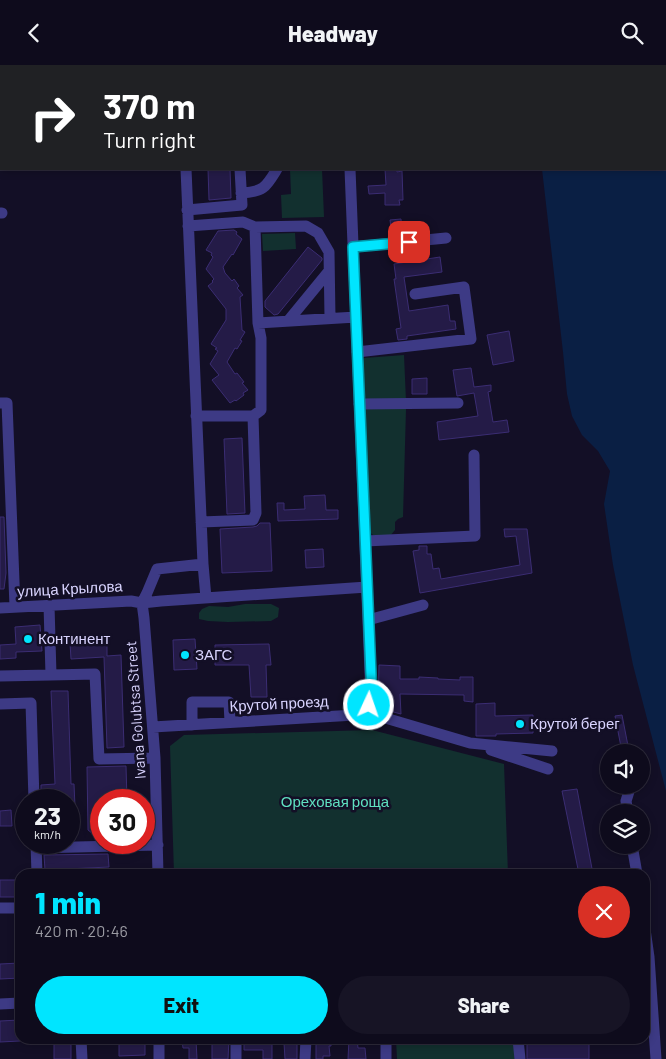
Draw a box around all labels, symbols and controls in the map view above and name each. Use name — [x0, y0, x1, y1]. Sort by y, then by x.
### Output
icon: back — [20, 19, 48, 47]
icon: search — [618, 19, 646, 47]
text: Headway — [288, 20, 378, 46]
text: 370 m — [103, 84, 195, 126]
icon: right — [20, 85, 85, 150]
text: Turn right — [103, 126, 196, 152]
pin — [388, 221, 430, 263]
icon: arrive — [395, 228, 423, 256]
street label: улица Крылова — [17, 576, 124, 600]
place label: Континент — [38, 629, 111, 647]
marker: Континент — [22, 633, 34, 645]
street label: Ivana Golubtsa Street — [121, 640, 149, 780]
place label: ЗАГС — [195, 645, 233, 663]
marker: ЗАГС — [179, 649, 191, 661]
position arrow — [342, 678, 394, 730]
street label: Крутой проезд — [229, 691, 329, 715]
place label: Крутой берег — [530, 714, 620, 732]
marker: Крутой берег — [514, 718, 526, 730]
map controls — [600, 744, 650, 854]
button: sound — [600, 744, 650, 794]
speed limit sign: 30 — [90, 789, 155, 854]
park label: Ореховая роща — [281, 792, 390, 810]
text: 23 — [34, 800, 61, 830]
button: layers — [600, 804, 650, 854]
text: km/h — [34, 827, 61, 841]
text: 1 min — [35, 884, 101, 920]
button: close — [578, 886, 630, 938]
text: 420 m · 20:46 — [35, 921, 128, 940]
button: Exit — [35, 976, 328, 1034]
button: Share — [338, 976, 630, 1034]

